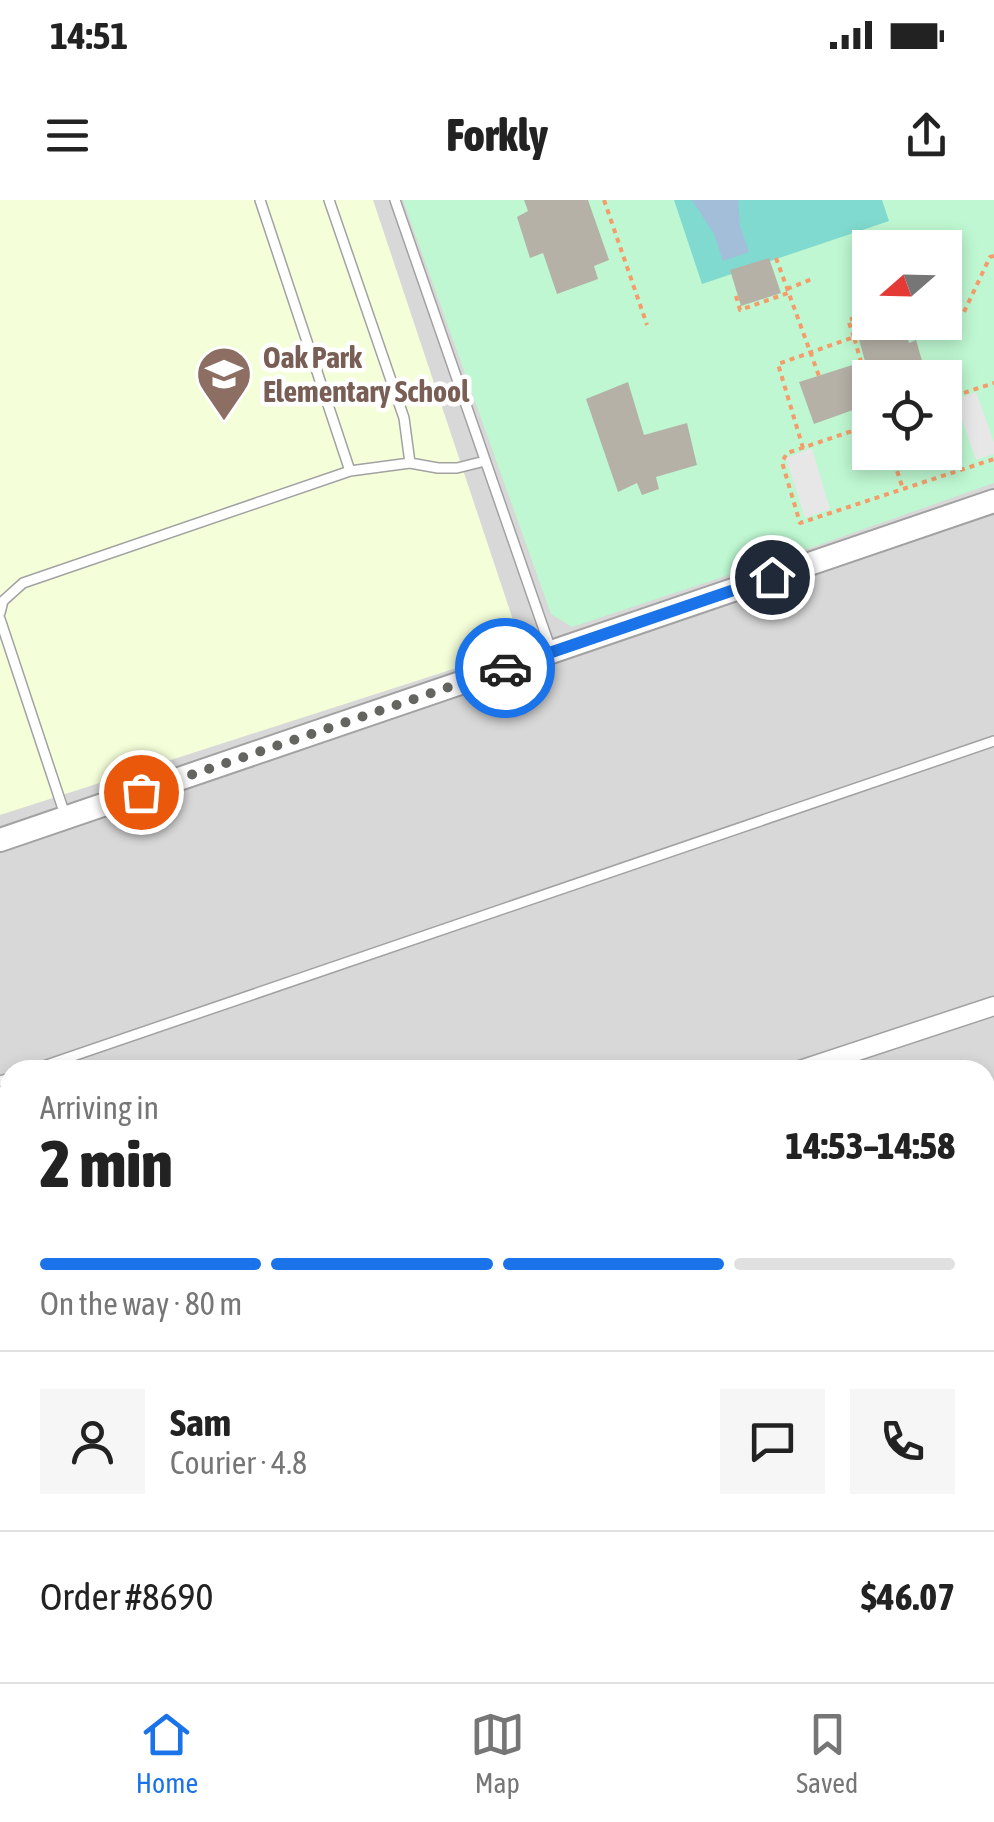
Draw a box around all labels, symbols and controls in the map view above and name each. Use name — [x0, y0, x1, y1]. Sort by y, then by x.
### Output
text: 14:51 — [50, 14, 128, 57]
icon: menu — [40, 108, 95, 163]
icon: share — [899, 108, 954, 163]
text: Forkly — [446, 109, 548, 161]
north arrow — [852, 230, 962, 340]
map controls — [852, 230, 962, 470]
place label: Oak Park Elementary School — [263, 340, 470, 408]
school or university icon: Oak Park Elementary School — [194, 344, 254, 423]
button: locate — [852, 360, 962, 470]
pin — [730, 535, 815, 620]
icon: home — [745, 550, 800, 605]
courier — [455, 618, 555, 718]
icon: car — [478, 641, 533, 696]
pin — [99, 750, 184, 835]
icon: bag — [114, 765, 169, 820]
text: Arriving in — [40, 1089, 159, 1126]
text: 14:53–14:58 — [785, 1124, 955, 1167]
text: 2 min — [40, 1126, 173, 1201]
text: On the way · 80 m — [40, 1285, 242, 1322]
button: person — [40, 1389, 145, 1494]
button: chat — [720, 1389, 825, 1494]
button: phone — [850, 1389, 955, 1494]
text: Sam — [170, 1401, 231, 1444]
text: Courier · 4.8 — [170, 1444, 307, 1481]
text: Order #8690 — [40, 1575, 213, 1618]
text: $46.07 — [861, 1575, 955, 1618]
tab: Home — [136, 1707, 198, 1799]
tab: Map — [470, 1707, 525, 1799]
tab: Saved — [796, 1707, 858, 1799]

